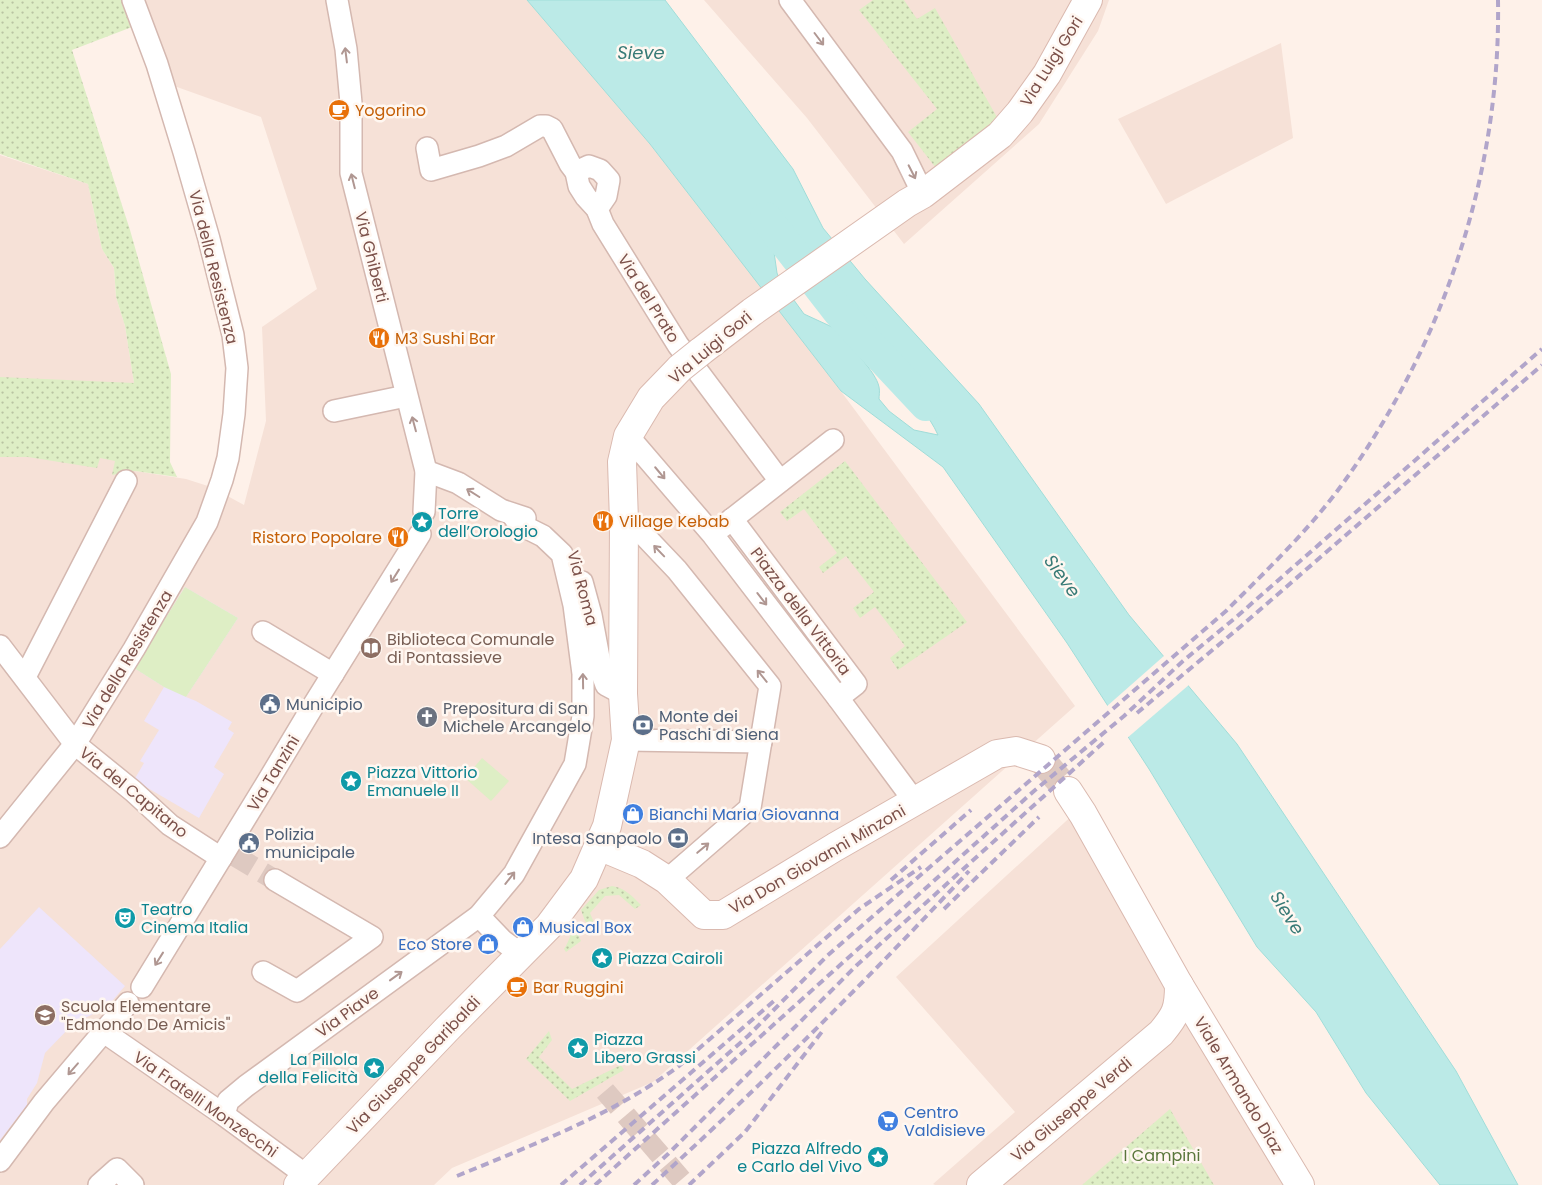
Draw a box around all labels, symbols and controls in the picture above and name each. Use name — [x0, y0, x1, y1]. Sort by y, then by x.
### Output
street label: Via Luigi Gori — [1015, 12, 1088, 111]
one-way arrow — [814, 32, 824, 46]
water label: Sieve — [617, 40, 665, 65]
one-way arrow — [341, 47, 351, 63]
cafe icon: Yogorino — [327, 98, 351, 122]
place label: Yogorino — [355, 99, 426, 122]
one-way arrow — [908, 164, 917, 179]
one-way arrow — [348, 174, 357, 190]
street label: Via della Resistenza — [183, 188, 244, 347]
street label: Via Ghiberti — [349, 209, 394, 305]
street label: Via del Prato — [612, 249, 685, 347]
street label: Via Luigi Gori — [664, 306, 757, 389]
restaurant icon: M3 Sushi Bar — [367, 326, 391, 350]
place label: M3 Sushi Bar — [395, 327, 496, 350]
one-way arrow — [408, 416, 418, 432]
one-way arrow — [654, 467, 665, 480]
one-way arrow — [467, 488, 481, 498]
place label: Torre dell’Orologio — [438, 502, 538, 543]
restaurant icon: Village Kebab — [591, 509, 615, 533]
place icon: Torre dell’Orologio — [410, 510, 434, 534]
place label: Village Kebab — [619, 510, 730, 533]
restaurant icon: Ristoro Popolare — [386, 525, 410, 549]
place label: Ristoro Popolare — [252, 526, 382, 549]
street label: Piazza della Vittoria — [745, 543, 856, 680]
one-way arrow — [653, 545, 665, 557]
street label: Via Roma — [561, 548, 604, 628]
water label: Sieve — [1038, 549, 1086, 602]
one-way arrow — [390, 569, 400, 583]
street label: Via della Resistenza — [77, 586, 178, 733]
one-way arrow — [756, 593, 767, 606]
place label: Biblioteca Comunale di Pontassieve — [387, 628, 555, 669]
library icon: Biblioteca Comunale di Pontassieve — [359, 636, 383, 660]
one-way arrow — [757, 670, 768, 683]
one-way arrow — [578, 673, 588, 690]
public building icon: Municipio — [258, 692, 282, 716]
place label: Municipio — [286, 693, 363, 716]
place label: Prepositura di San Michele Arcangelo — [443, 697, 591, 738]
church icon: Prepositura di San Michele Arcangelo — [415, 705, 439, 729]
place label: Monte dei Paschi di Siena — [659, 705, 779, 746]
bank icon: Monte dei Paschi di Siena — [631, 713, 655, 737]
street label: Via Tanzini — [242, 731, 305, 816]
street label: Via del Capitano — [74, 741, 193, 843]
place label: Piazza Vittorio Emanuele II — [367, 761, 477, 802]
place icon: Piazza Vittorio Emanuele II — [339, 769, 363, 793]
street label: Via Don Giovanni Minzoni — [725, 799, 910, 920]
shop icon: Bianchi Maria Giovanna — [621, 802, 645, 826]
place label: Bianchi Maria Giovanna — [649, 803, 839, 826]
place label: Polizia municipale — [265, 823, 355, 864]
bank icon: Intesa Sanpaolo — [666, 826, 690, 850]
place label: Intesa Sanpaolo — [532, 827, 662, 850]
public building icon: Polizia municipale — [237, 831, 261, 855]
one-way arrow — [697, 842, 710, 853]
one-way arrow — [505, 872, 516, 885]
water label: Sieve — [1264, 886, 1311, 939]
place label: Teatro Cinema Italia — [141, 898, 248, 939]
theatre icon: Teatro Cinema Italia — [113, 906, 137, 930]
shop icon: Musical Box — [511, 915, 535, 939]
place label: Musical Box — [539, 916, 632, 939]
shop icon: Eco Store — [476, 932, 500, 956]
place label: Eco Store — [398, 933, 472, 956]
place icon: Piazza Cairoli — [590, 946, 614, 970]
place label: Piazza Cairoli — [618, 947, 723, 970]
one-way arrow — [153, 952, 163, 966]
one-way arrow — [389, 971, 403, 981]
cafe icon: Bar Ruggini — [505, 975, 529, 999]
place label: Bar Ruggini — [533, 976, 624, 999]
street label: Via Piave — [311, 982, 384, 1043]
street label: Via Giuseppe Garibaldi — [341, 991, 486, 1140]
place label: Scuola Elementare "Edmondo De Amicis" — [61, 995, 231, 1036]
school or university icon: Scuola Elementare "Edmondo De Amicis" — [33, 1003, 57, 1027]
street label: Viale Armando Diaz — [1188, 1012, 1289, 1158]
place label: Piazza Libero Grassi — [594, 1028, 696, 1069]
place icon: Piazza Libero Grassi — [566, 1036, 590, 1060]
street label: Via Fratelli Monzecchi — [129, 1046, 283, 1163]
place label: La Pillola della Felicità — [258, 1048, 358, 1089]
street label: Via Giuseppe Verdi — [1006, 1052, 1137, 1167]
place icon: La Pillola della Felicità — [362, 1056, 386, 1080]
one-way arrow — [67, 1063, 78, 1076]
place label: Centro Valdisieve — [904, 1101, 986, 1142]
supermarket icon: Centro Valdisieve — [876, 1109, 900, 1133]
place label: Piazza Alfredo e Carlo del Vivo — [737, 1137, 862, 1178]
park label: I Campini — [1124, 1144, 1200, 1167]
place icon: Piazza Alfredo e Carlo del Vivo — [866, 1145, 890, 1169]

